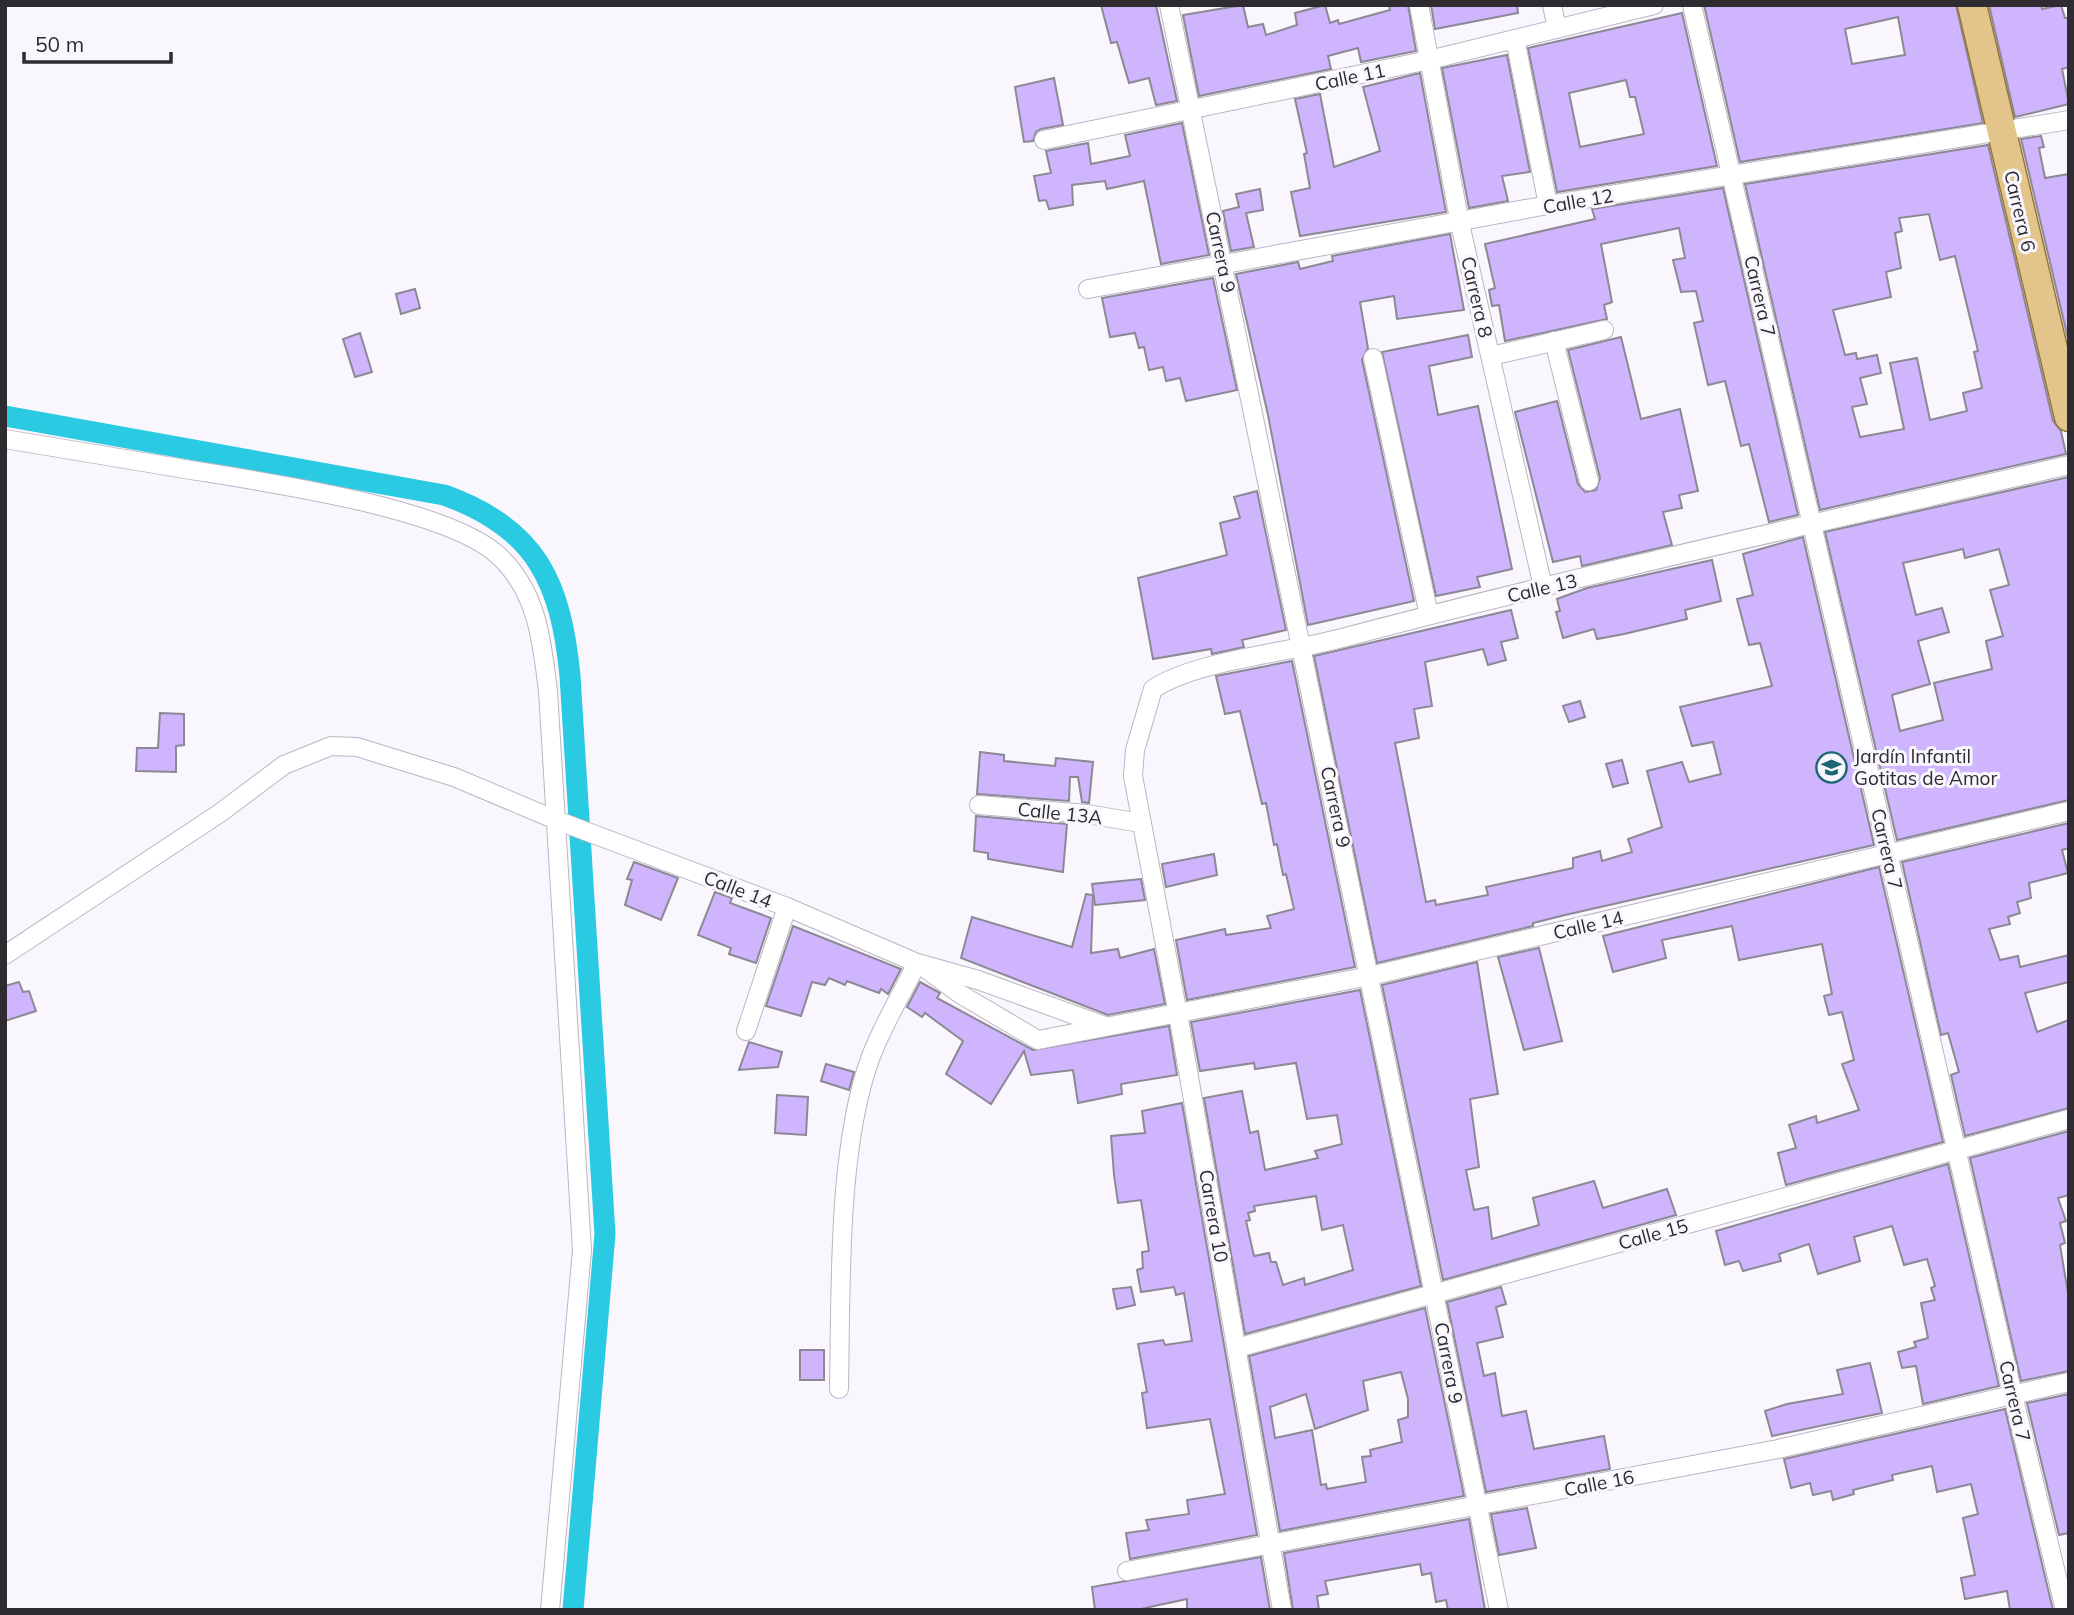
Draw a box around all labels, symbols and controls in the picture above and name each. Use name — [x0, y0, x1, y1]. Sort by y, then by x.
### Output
scale bar — [24, 21, 172, 65]
text: 50 m — [35, 31, 84, 57]
street label: Calle 11 — [1313, 58, 1387, 96]
street label: Carrera 6 — [1999, 168, 2041, 254]
street label: Calle 12 — [1541, 183, 1615, 219]
street label: Carrera 9 — [1201, 209, 1241, 295]
street label: Carrera 7 — [1739, 253, 1781, 339]
street label: Carrera 8 — [1456, 254, 1498, 340]
street label: Calle 13 — [1505, 568, 1579, 608]
place label: Jardín Infantil Gotitas de Amor — [1854, 744, 1997, 790]
school or university icon: Jardín Infantil Gotitas de Amor — [1814, 750, 1848, 784]
street label: Carrera 9 — [1316, 764, 1356, 850]
street label: Calle 13A — [1016, 797, 1104, 829]
street label: Carrera 7 — [1866, 806, 1908, 892]
street label: Calle 14 — [700, 865, 776, 913]
street label: Calle 14 — [1551, 905, 1625, 945]
street label: Carrera 10 — [1194, 1168, 1234, 1264]
street label: Calle 15 — [1615, 1213, 1691, 1255]
street label: Carrera 9 — [1429, 1320, 1469, 1406]
street label: Carrera 7 — [1994, 1358, 2036, 1444]
street label: Calle 16 — [1562, 1464, 1636, 1502]

